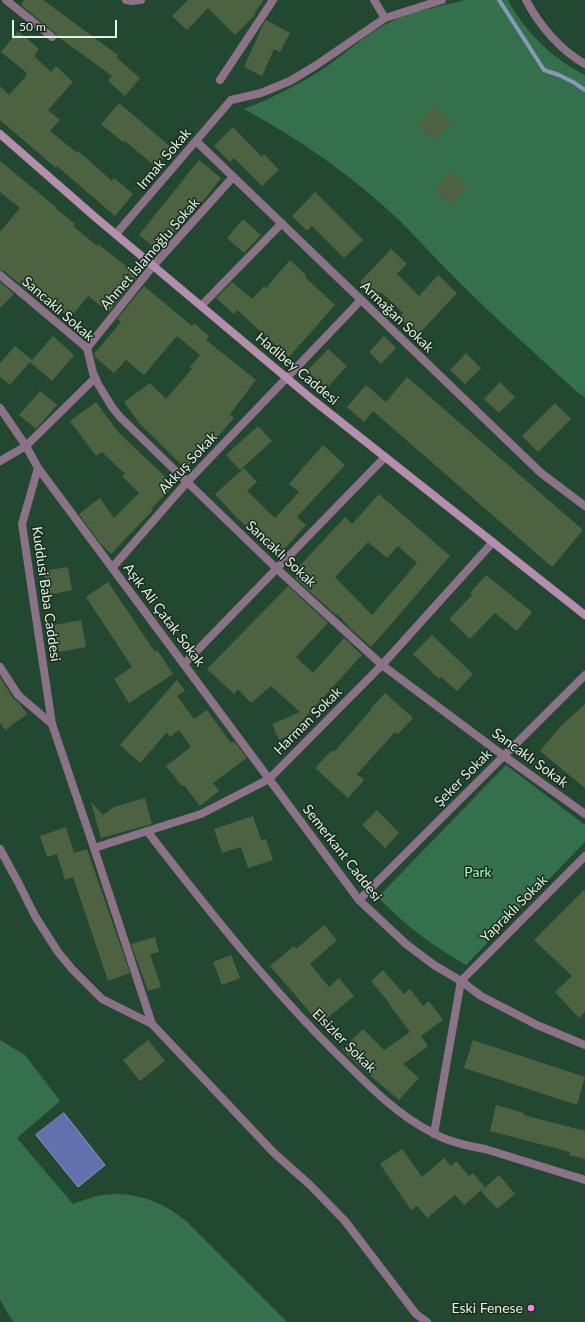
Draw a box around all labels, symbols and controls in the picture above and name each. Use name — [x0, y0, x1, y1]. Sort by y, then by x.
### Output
scale bar — [14, 12, 119, 38]
text: 50 m — [19, 19, 46, 34]
street label: Irmak Sokak — [134, 125, 194, 193]
street label: Ahmet İslamoğlu Sokak — [97, 195, 203, 313]
street label: Sancaklı Sokak — [19, 273, 97, 345]
street label: Armağan Sokak — [357, 278, 437, 356]
street label: Hadibey Caddesi — [252, 329, 342, 409]
street label: Akkuş Sokak — [155, 429, 221, 497]
street label: Sancaklı Sokak — [242, 517, 320, 591]
street label: Kuddusi Baba Caddesi — [28, 525, 64, 663]
street label: Aşık Ali Çatak Sokak — [120, 560, 208, 670]
street label: Harman Sokak — [271, 684, 345, 758]
street label: Sancaklı Sokak — [489, 725, 571, 791]
street label: Şeker Sokak — [431, 746, 495, 810]
street label: Semerkant Caddesi — [299, 801, 385, 905]
park label: Park — [464, 864, 492, 880]
street label: Yapraklı Sokak — [477, 872, 551, 946]
street label: Elsizler Sokak — [309, 1006, 379, 1076]
place label: Eski Fenese — [452, 1300, 523, 1316]
marker: Eski Fenese — [526, 1303, 536, 1313]

